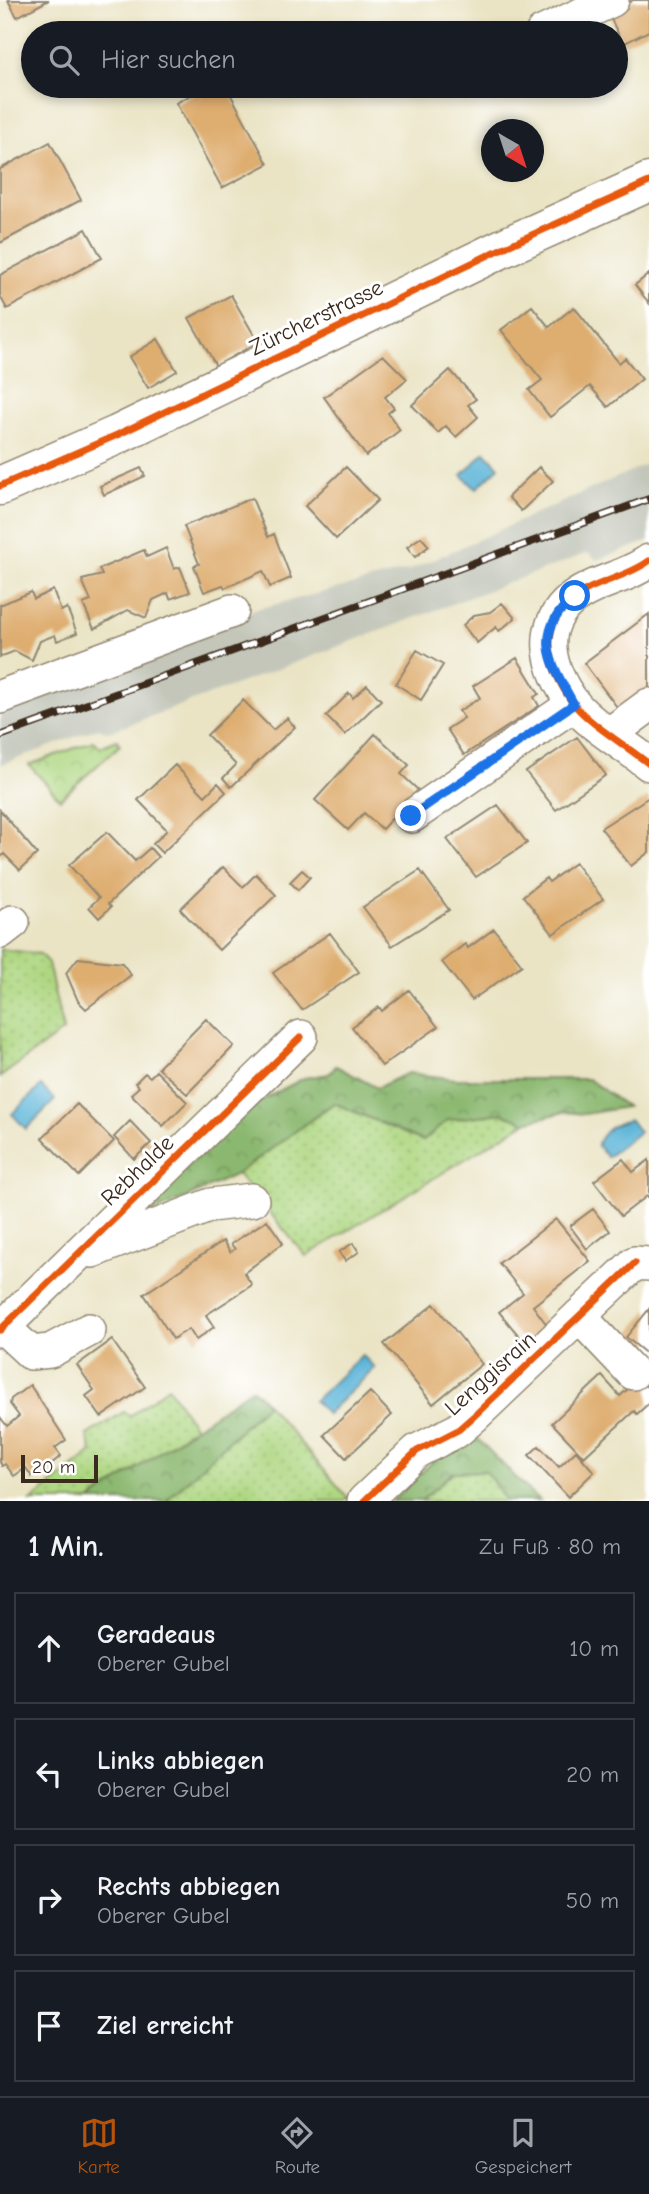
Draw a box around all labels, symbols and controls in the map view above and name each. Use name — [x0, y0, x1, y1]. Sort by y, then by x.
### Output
search box — [21, 21, 628, 98]
icon: search — [45, 41, 83, 79]
text: Hier suchen — [101, 45, 236, 75]
north arrow — [481, 119, 544, 182]
street label: Zürcherstrasse — [245, 274, 387, 361]
route start — [559, 580, 590, 611]
route end — [395, 800, 426, 831]
street label: Rebhalde — [96, 1129, 179, 1211]
street label: Lenggisrain — [439, 1326, 541, 1421]
scale bar — [21, 1452, 98, 1484]
text: 20 m — [32, 1456, 76, 1478]
text: 1 Min. — [28, 1529, 104, 1564]
text: Zu Fuß · 80 m — [479, 1533, 621, 1560]
text: Geradeaus — [97, 1620, 215, 1650]
icon: ahead — [30, 1629, 68, 1667]
text: 10 m — [569, 1635, 619, 1662]
text: Oberer Gubel — [97, 1650, 230, 1677]
text: Links abbiegen — [97, 1746, 264, 1776]
icon: left — [30, 1755, 68, 1793]
text: 20 m — [566, 1761, 619, 1788]
text: Oberer Gubel — [97, 1776, 230, 1803]
text: Rechts abbiegen — [97, 1872, 280, 1902]
icon: right — [30, 1881, 68, 1919]
text: 50 m — [566, 1887, 619, 1914]
text: Oberer Gubel — [97, 1902, 230, 1929]
icon: arrive — [30, 2007, 68, 2045]
text: Ziel erreicht — [97, 2011, 233, 2041]
tab: Karte — [77, 2114, 120, 2178]
tab: Route — [275, 2114, 320, 2178]
tab: Gespeichert — [475, 2114, 572, 2178]

